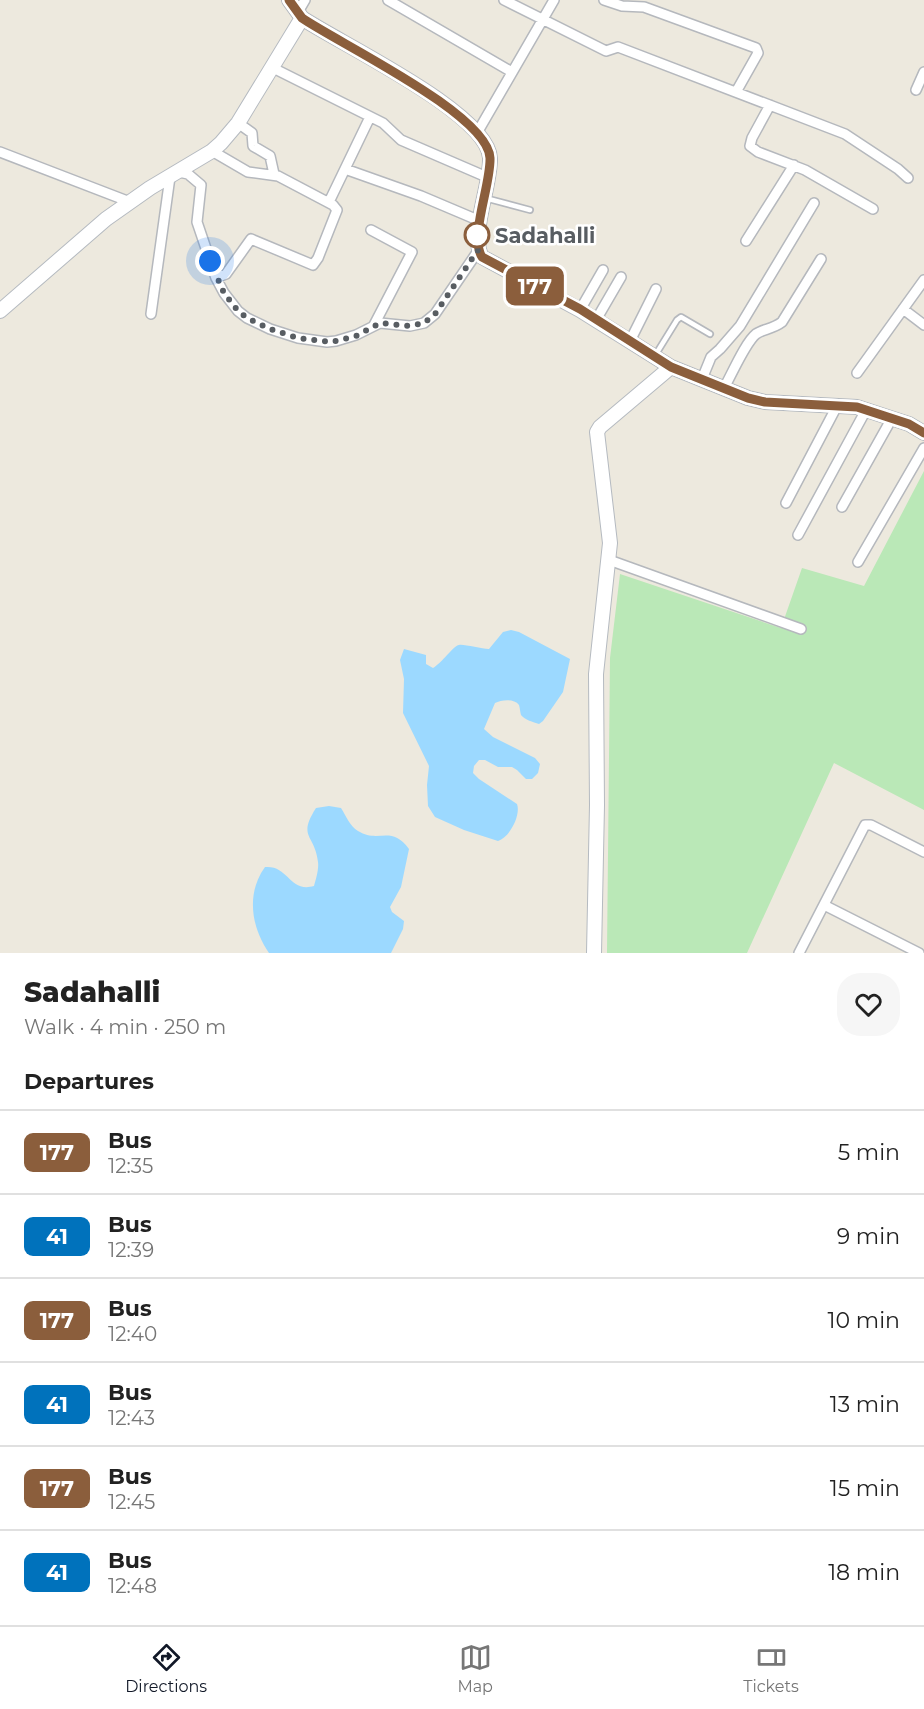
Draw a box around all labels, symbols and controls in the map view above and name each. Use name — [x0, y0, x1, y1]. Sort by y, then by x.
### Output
marker: Sadahalli — [464, 222, 490, 248]
place label: Sadahalli — [495, 223, 595, 248]
your location — [195, 246, 225, 276]
line badge: 177 — [500, 266, 570, 306]
text: 177 — [518, 274, 552, 299]
button: heart — [837, 973, 900, 1036]
text: Sadahalli — [24, 975, 160, 1009]
text: Walk · 4 min · 250 m — [24, 1015, 226, 1039]
text: Departures — [24, 1068, 154, 1095]
text: Bus — [108, 1127, 152, 1154]
text: 5 min — [838, 1139, 900, 1166]
text: 177 — [40, 1140, 74, 1165]
text: 12:35 — [108, 1154, 153, 1178]
text: Bus — [108, 1211, 152, 1238]
text: 9 min — [837, 1223, 900, 1250]
text: 41 — [46, 1224, 68, 1249]
text: 12:39 — [108, 1238, 154, 1262]
text: Bus — [108, 1295, 152, 1322]
text: 10 min — [828, 1307, 900, 1334]
text: 177 — [40, 1308, 74, 1333]
text: 12:40 — [108, 1322, 157, 1346]
text: Bus — [108, 1379, 152, 1406]
text: 13 min — [830, 1391, 900, 1418]
text: 41 — [46, 1392, 68, 1417]
text: 12:43 — [108, 1406, 155, 1430]
text: Bus — [108, 1463, 152, 1490]
text: 15 min — [830, 1475, 900, 1502]
text: 177 — [40, 1476, 74, 1501]
text: 12:45 — [108, 1490, 155, 1514]
text: Bus — [108, 1547, 152, 1574]
text: 18 min — [828, 1559, 900, 1586]
text: 41 — [46, 1560, 68, 1585]
text: 12:48 — [108, 1574, 157, 1598]
tab: Directions — [125, 1641, 207, 1696]
tab: Map — [457, 1641, 493, 1696]
tab: Tickets — [743, 1641, 799, 1696]

